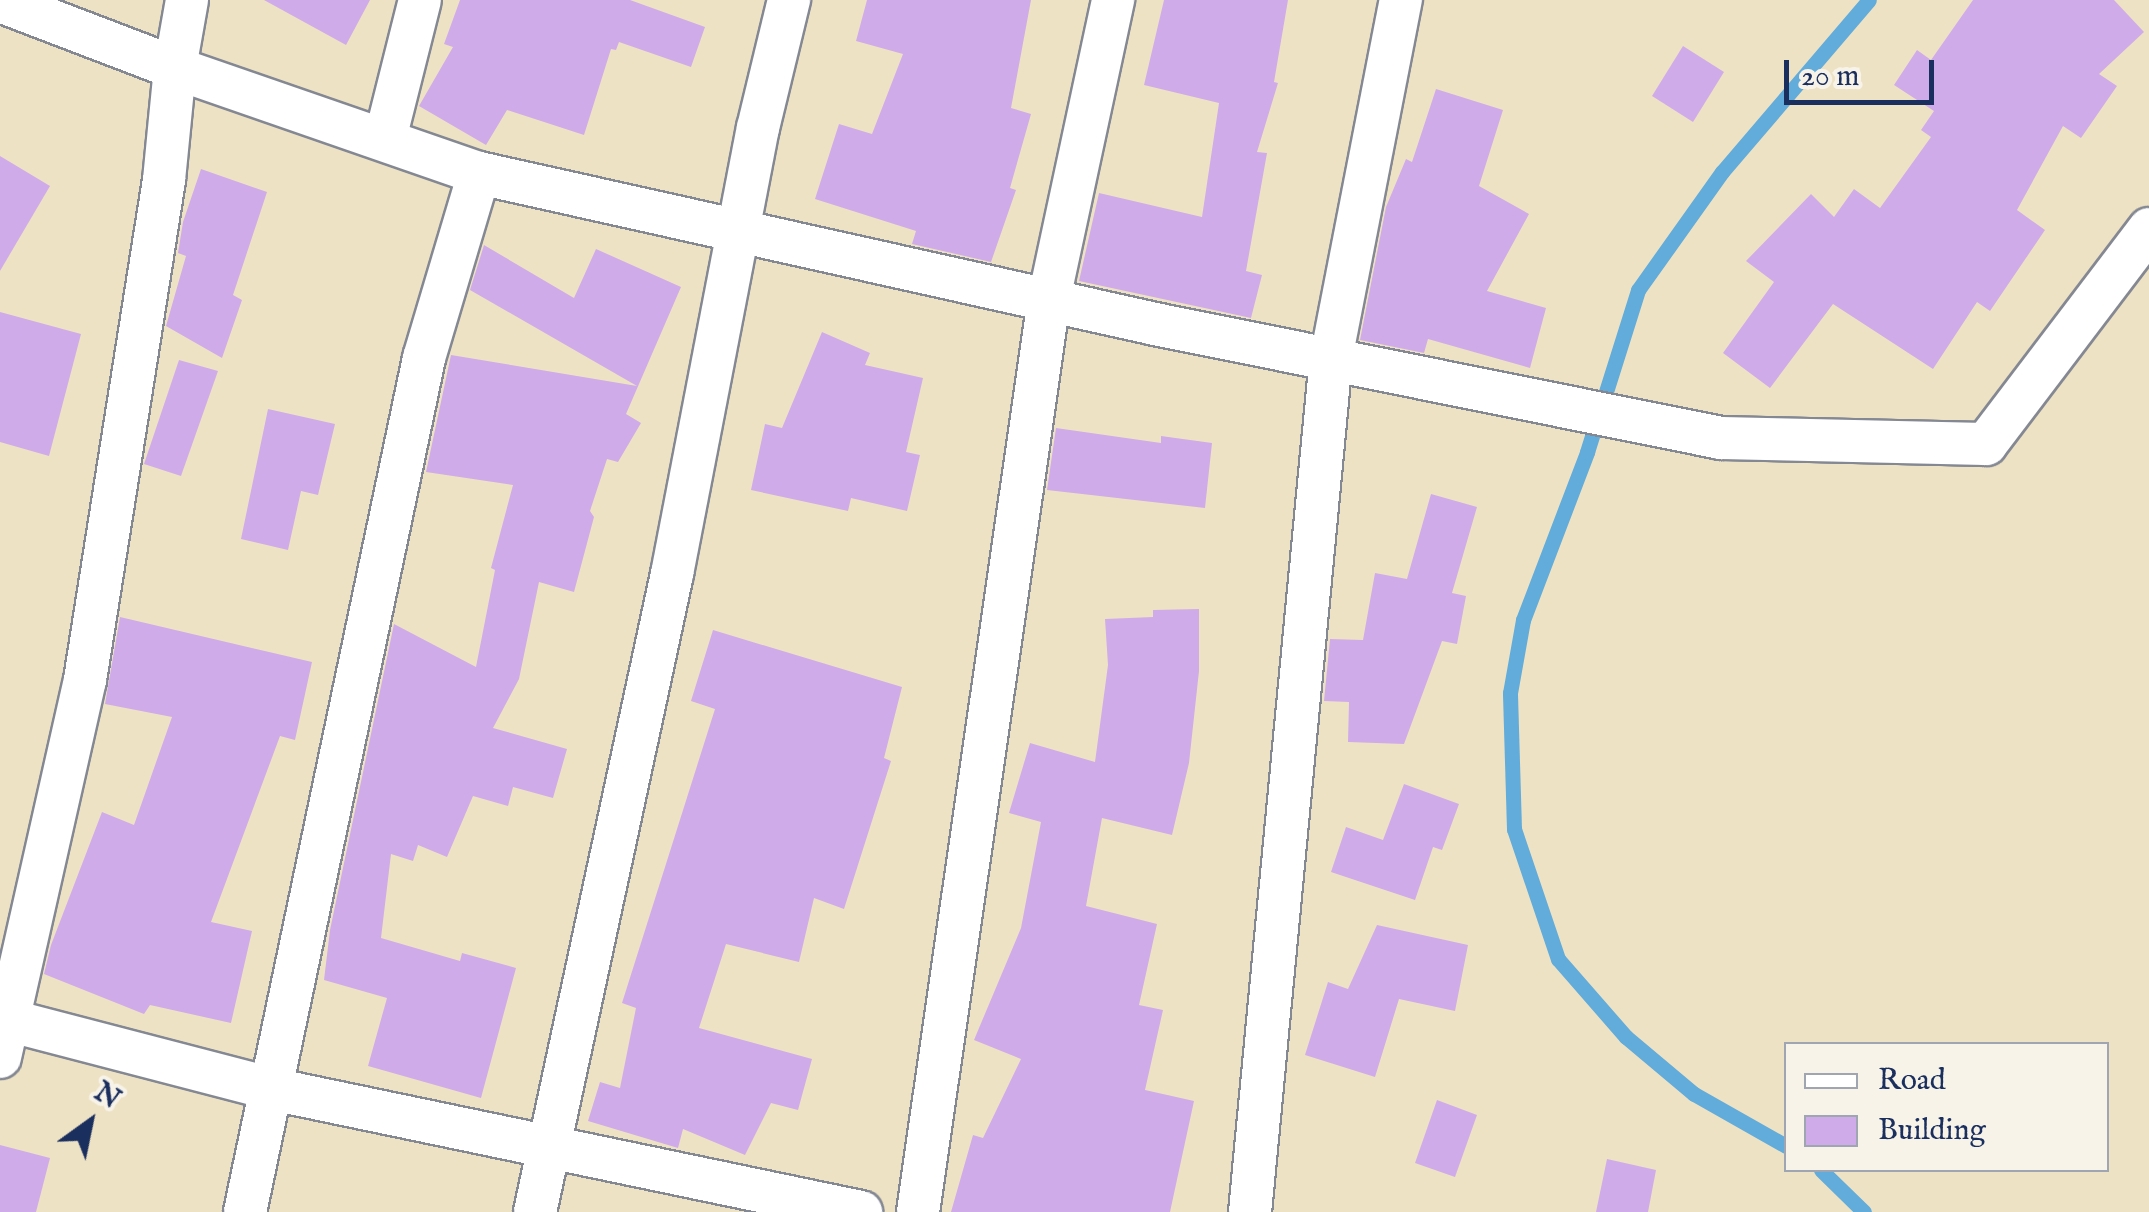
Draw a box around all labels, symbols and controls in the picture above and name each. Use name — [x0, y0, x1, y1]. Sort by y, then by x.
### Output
scale bar — [1789, 40, 1939, 102]
text: 20 m — [1801, 58, 1860, 96]
legend — [1784, 1042, 2109, 1172]
text: Road — [1878, 1062, 1946, 1100]
north arrow — [40, 1072, 140, 1172]
text: N — [87, 1075, 126, 1118]
text: Building — [1878, 1112, 1986, 1150]

